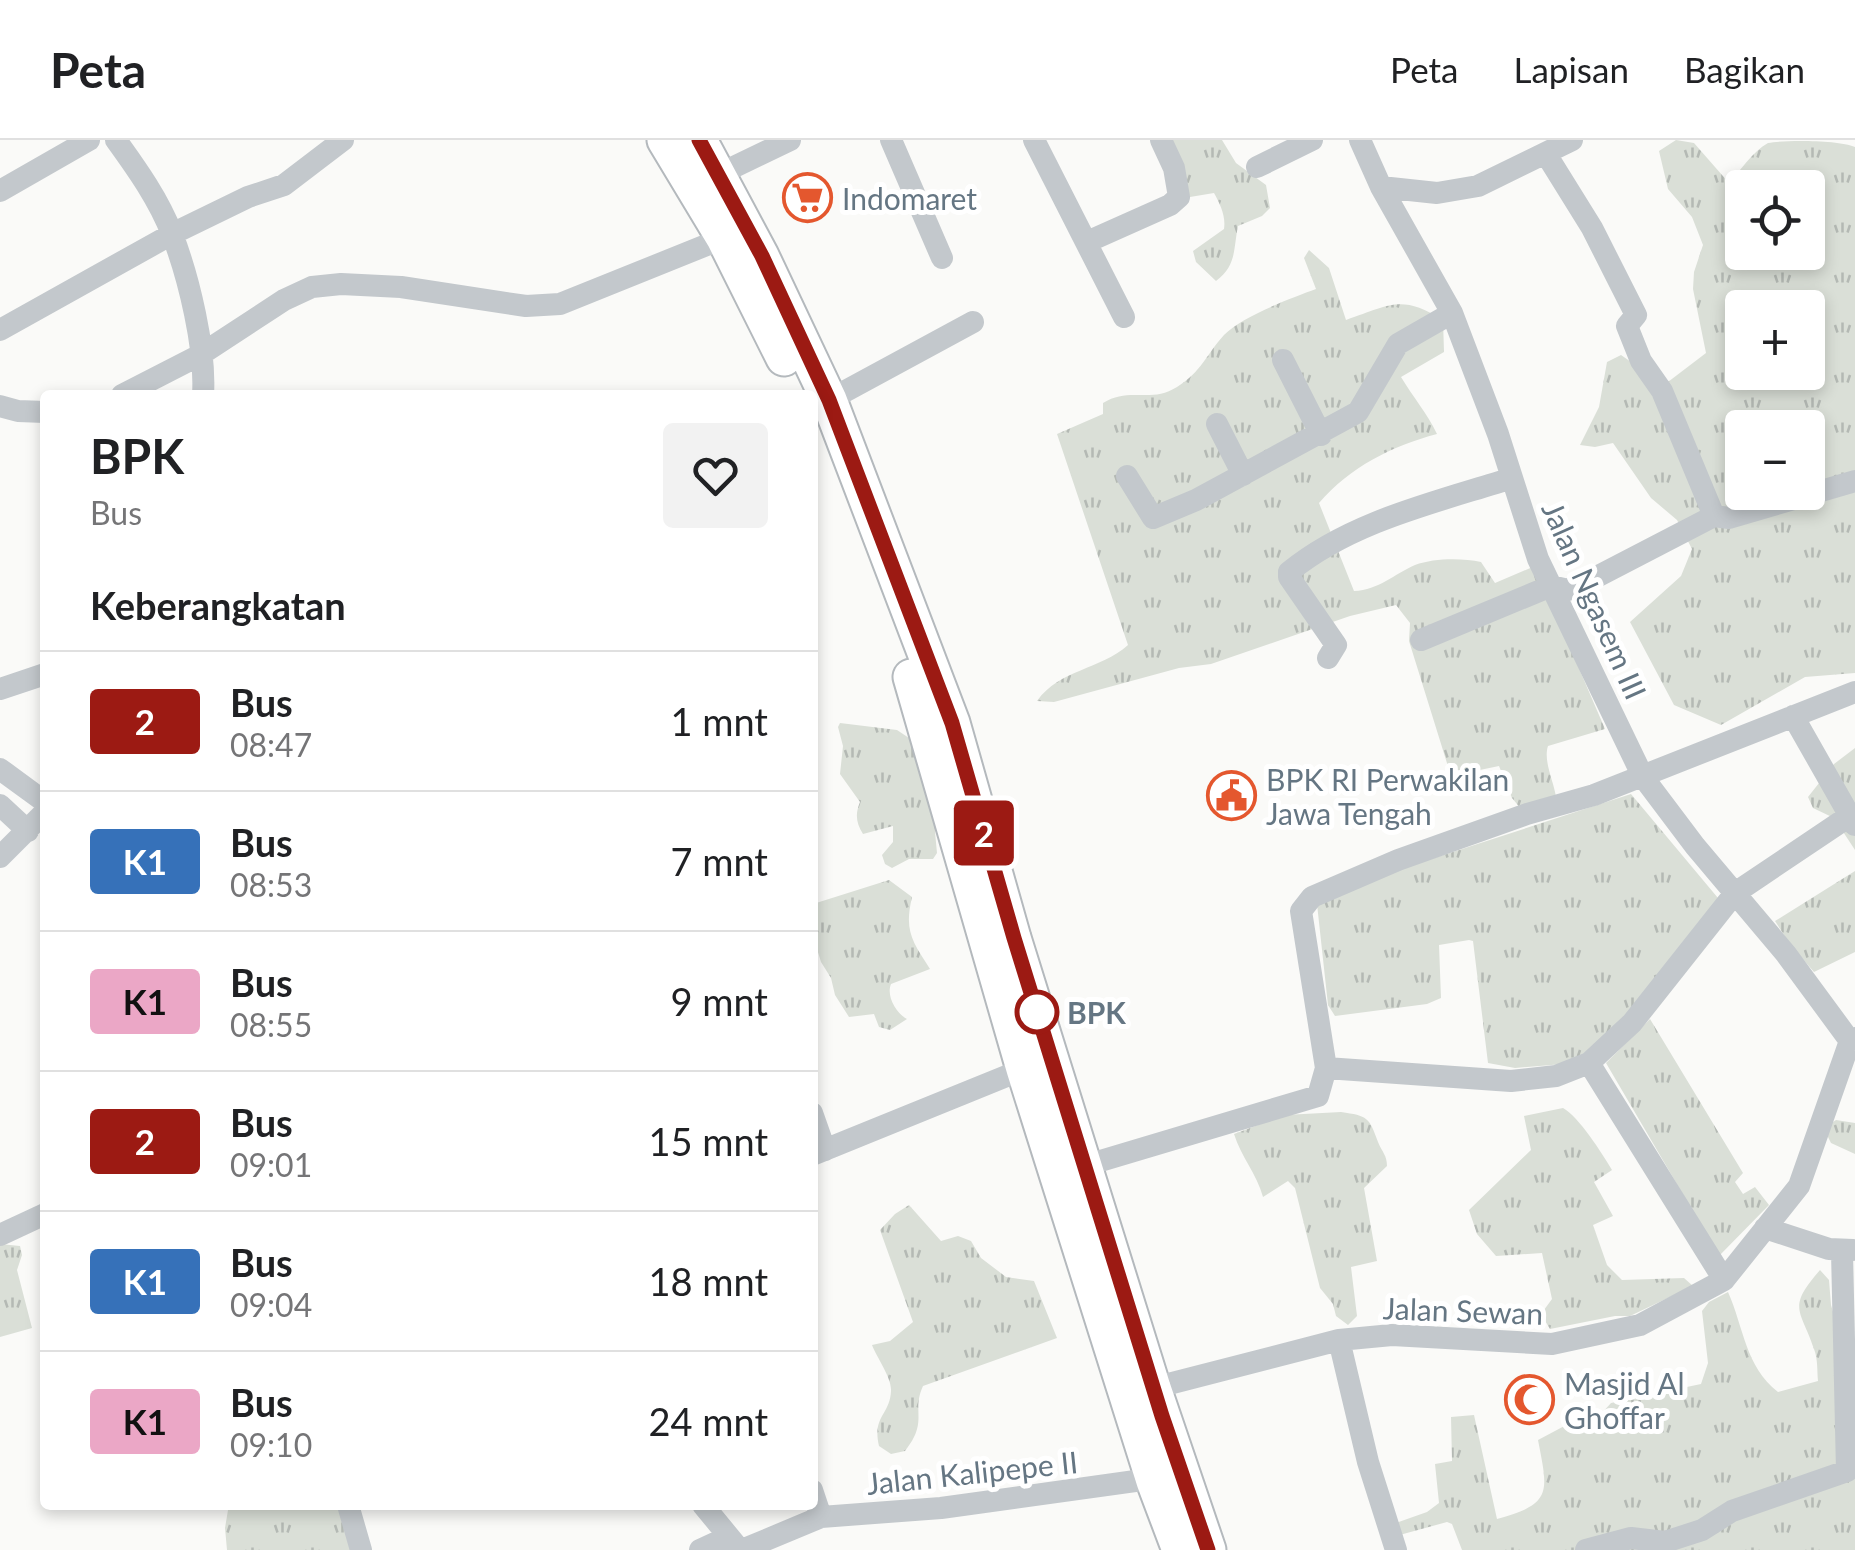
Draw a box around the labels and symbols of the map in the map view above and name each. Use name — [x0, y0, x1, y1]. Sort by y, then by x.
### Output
supermarket icon: Indomaret — [781, 172, 833, 224]
place label: Indomaret — [842, 180, 977, 216]
street label: Jalan Ngasem III — [1535, 496, 1655, 704]
place label: BPK RI Perwakilan Jawa Tengah — [1266, 761, 1509, 831]
public building icon: BPK RI Perwakilan Jawa Tengah — [1205, 770, 1257, 822]
line badge: 2 — [952, 800, 1016, 866]
marker: BPK — [1016, 991, 1058, 1033]
place label: BPK — [1067, 994, 1126, 1030]
street label: Jalan Sewan — [1382, 1289, 1544, 1331]
place label: Masjid Al Ghoffar — [1564, 1365, 1685, 1435]
mosque icon: Masjid Al Ghoffar — [1503, 1374, 1555, 1426]
street label: Jalan Kalipepe II — [865, 1443, 1079, 1501]

